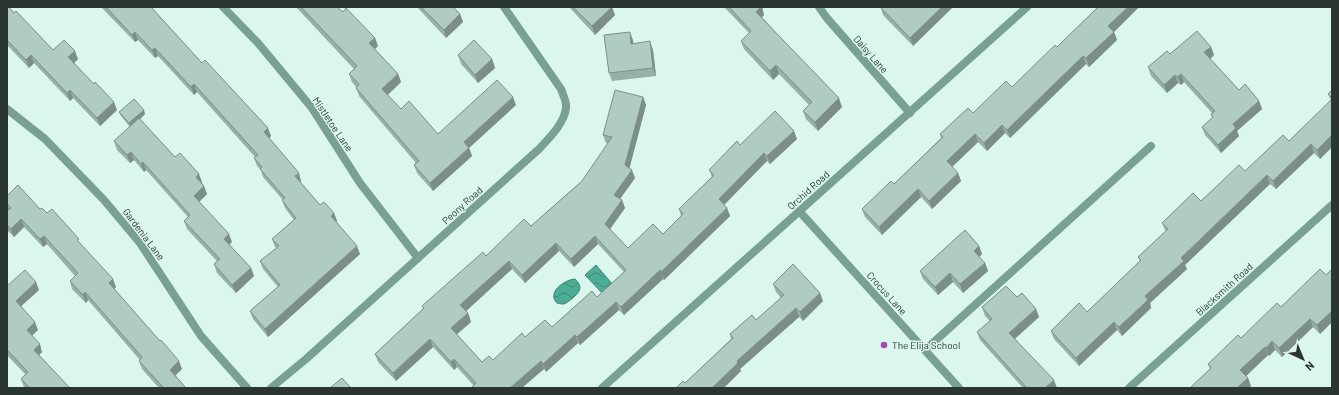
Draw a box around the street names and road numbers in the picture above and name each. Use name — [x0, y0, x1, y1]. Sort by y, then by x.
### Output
street label: Daisy Lane — [851, 33, 891, 75]
street label: Mistletoe Lane — [310, 94, 356, 154]
street label: Orchid Road — [784, 168, 832, 212]
street label: Peony Road — [439, 184, 485, 226]
street label: Gardenia Lane — [121, 206, 167, 262]
street label: Blacksmith Road — [1193, 260, 1255, 318]
street label: Crocus Lane — [865, 269, 909, 317]

